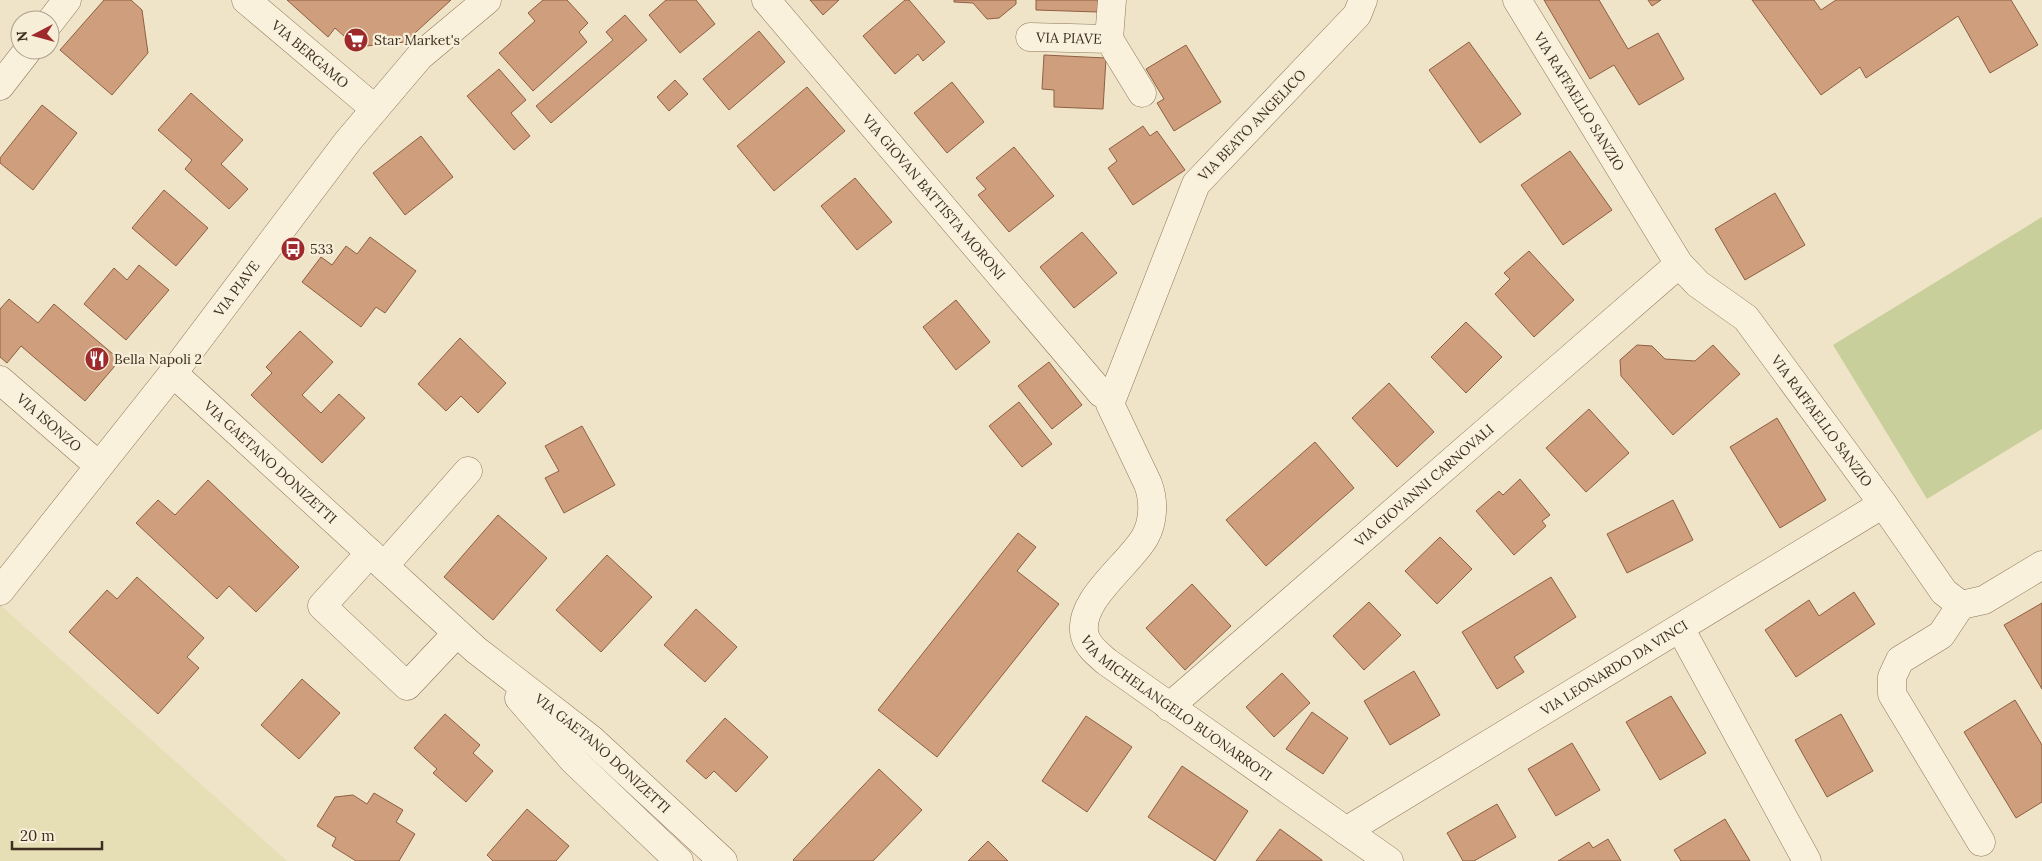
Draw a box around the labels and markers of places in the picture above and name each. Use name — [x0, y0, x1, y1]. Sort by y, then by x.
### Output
supermarket icon: Star Market's — [343, 27, 369, 53]
place label: Star Market's — [374, 31, 460, 49]
bus stop icon: 533 — [280, 236, 306, 262]
place label: 533 — [310, 240, 333, 258]
restaurant icon: Bella Napoli 2 — [84, 346, 110, 372]
place label: Bella Napoli 2 — [114, 350, 202, 368]

